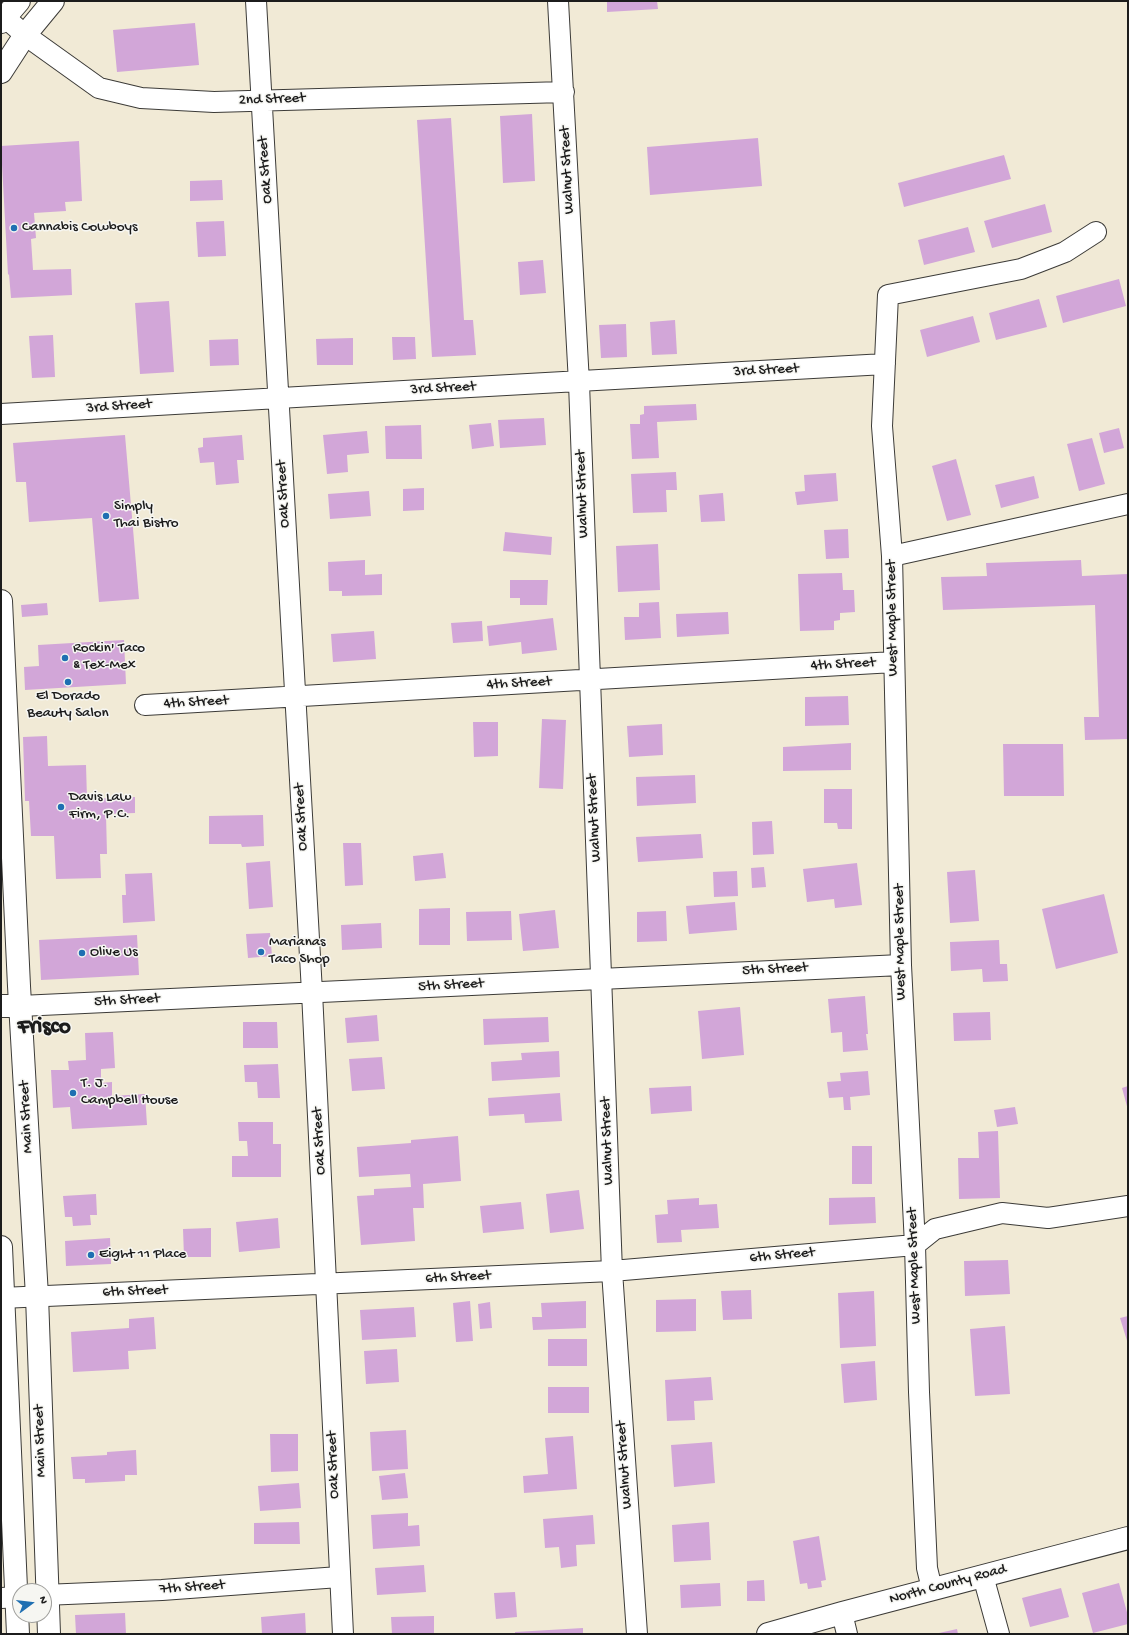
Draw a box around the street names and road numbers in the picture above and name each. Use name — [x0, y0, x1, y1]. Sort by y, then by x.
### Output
street label: 2nd Street — [238, 90, 306, 110]
street label: Walnut Street — [557, 125, 579, 215]
street label: Oak Street — [255, 136, 277, 204]
street label: 3rd Street — [733, 360, 799, 382]
street label: 3rd Street — [410, 378, 476, 400]
street label: 3rd Street — [86, 396, 152, 418]
street label: Walnut Street — [572, 450, 594, 538]
street label: Oak Street — [273, 460, 295, 528]
street label: West Maple Street — [883, 560, 903, 676]
street label: 4th Street — [810, 654, 876, 676]
street label: 4th Street — [486, 673, 552, 695]
street label: 4th Street — [163, 692, 229, 714]
street label: Walnut Street — [584, 773, 606, 863]
street label: Oak Street — [291, 783, 313, 851]
street label: West Maple Street — [891, 884, 911, 1000]
street label: 5th Street — [742, 959, 808, 981]
street label: 5th Street — [418, 975, 484, 997]
street label: 5th Street — [94, 990, 160, 1012]
street label: Main Street — [16, 1080, 38, 1154]
street label: Walnut Street — [597, 1097, 619, 1185]
street label: Oak Street — [309, 1107, 331, 1175]
street label: West Maple Street — [904, 1208, 926, 1324]
street label: 6th Street — [749, 1244, 815, 1268]
street label: 6th Street — [425, 1267, 491, 1289]
street label: 6th Street — [102, 1282, 168, 1302]
street label: Main Street — [31, 1404, 51, 1478]
street label: Walnut Street — [613, 1420, 637, 1510]
street label: Oak Street — [324, 1431, 344, 1499]
street label: North County Road — [887, 1561, 1009, 1609]
street label: 7th Street — [159, 1577, 225, 1599]

